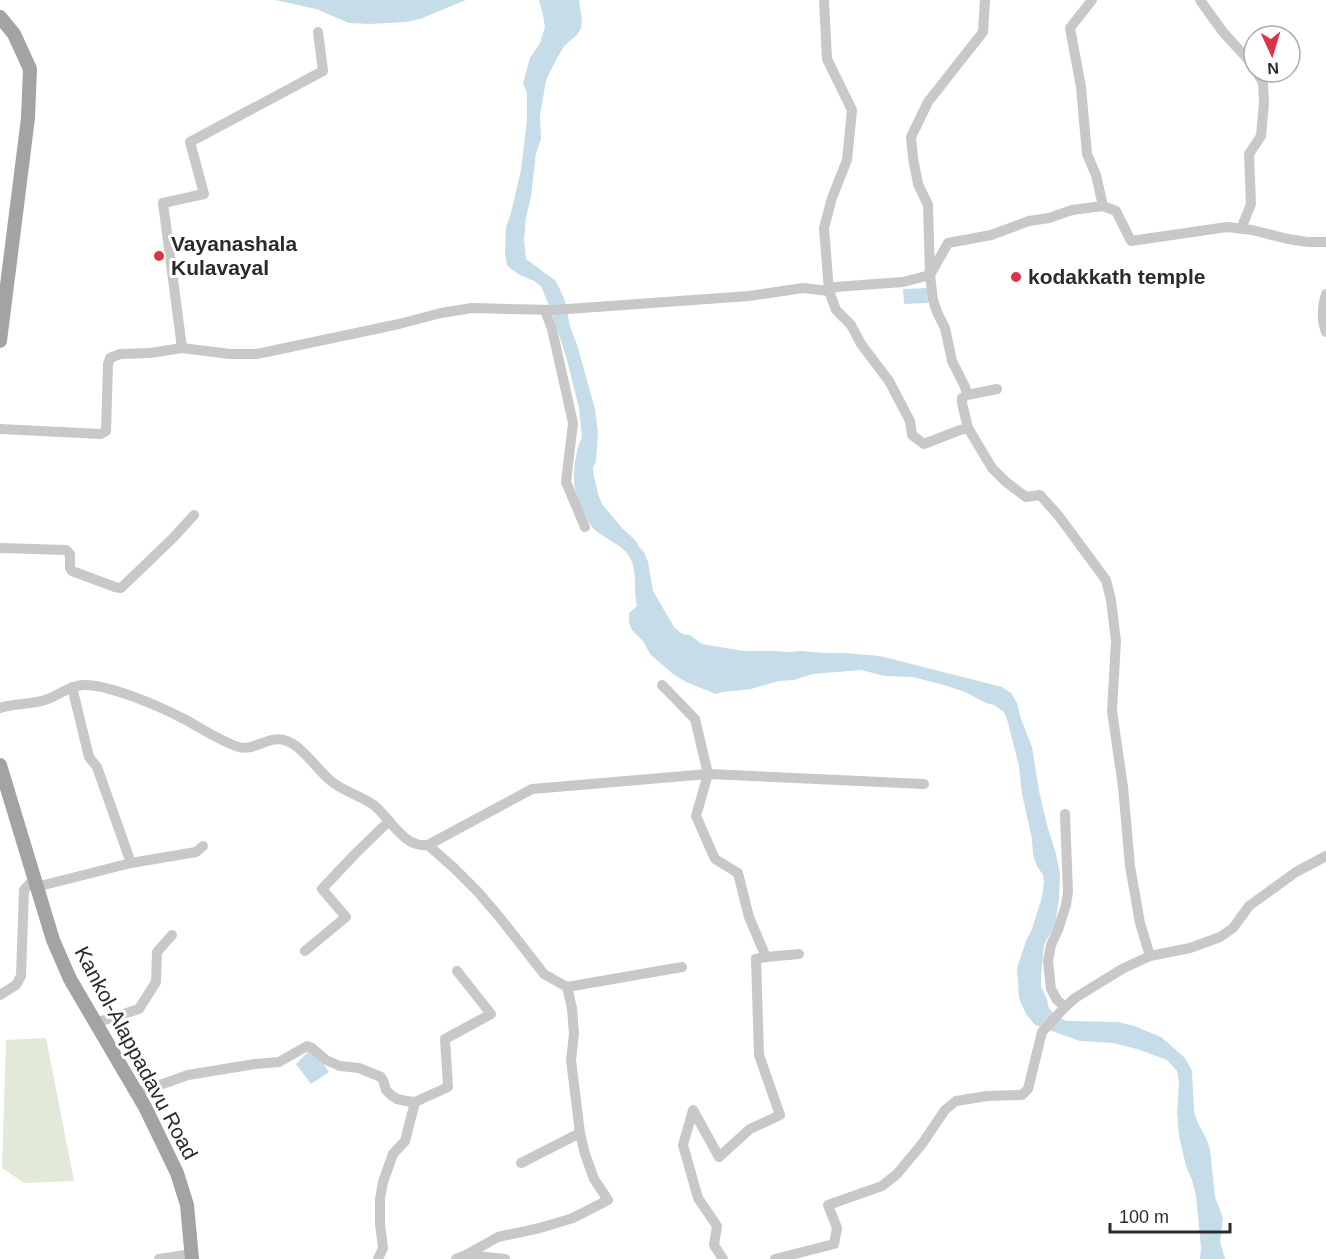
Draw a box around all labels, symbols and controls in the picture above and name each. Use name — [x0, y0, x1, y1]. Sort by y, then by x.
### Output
north arrow — [1242, 24, 1302, 84]
text: N — [1267, 60, 1279, 77]
place label: Vayanashala Kulavayal — [171, 232, 297, 279]
marker: Vayanashala Kulavayal — [152, 249, 166, 263]
place label: kodakkath temple — [1028, 265, 1205, 288]
marker: kodakkath temple — [1009, 270, 1023, 284]
street label: Kankol-Alappadavu Road — [70, 942, 203, 1163]
scale bar — [1110, 1196, 1230, 1234]
text: 100 m — [1119, 1207, 1169, 1227]

